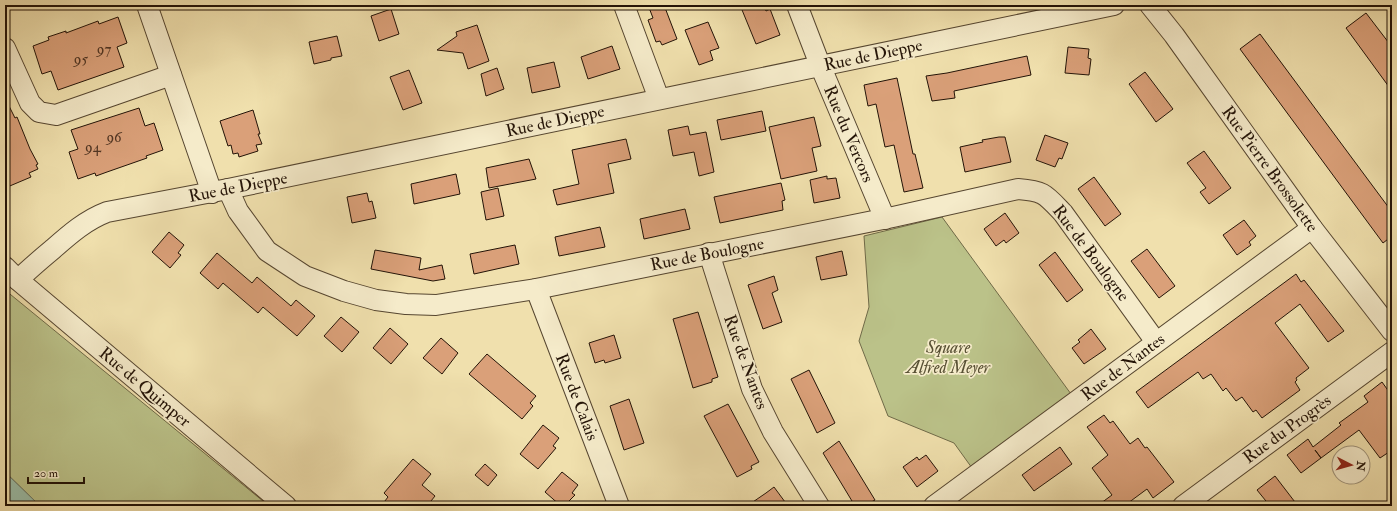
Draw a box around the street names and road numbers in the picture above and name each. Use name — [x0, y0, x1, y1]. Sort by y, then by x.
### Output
street label: Rue de Dieppe — [822, 34, 924, 77]
street label: Rue du Vercors — [819, 82, 879, 186]
street label: Rue de Dieppe — [504, 100, 606, 143]
street label: Rue Pierre Brossolette — [1217, 102, 1323, 236]
street label: Rue de Dieppe — [187, 167, 289, 208]
street label: Rue de Boulogne — [1048, 201, 1134, 305]
street label: Rue de Boulogne — [648, 233, 766, 275]
street label: Rue de Nantes — [719, 312, 773, 412]
street label: Rue de Nantes — [1077, 329, 1169, 405]
street label: Rue de Quimper — [94, 343, 196, 433]
street label: Rue de Calais — [551, 350, 603, 444]
street label: Rue du Progrès — [1239, 390, 1335, 468]

